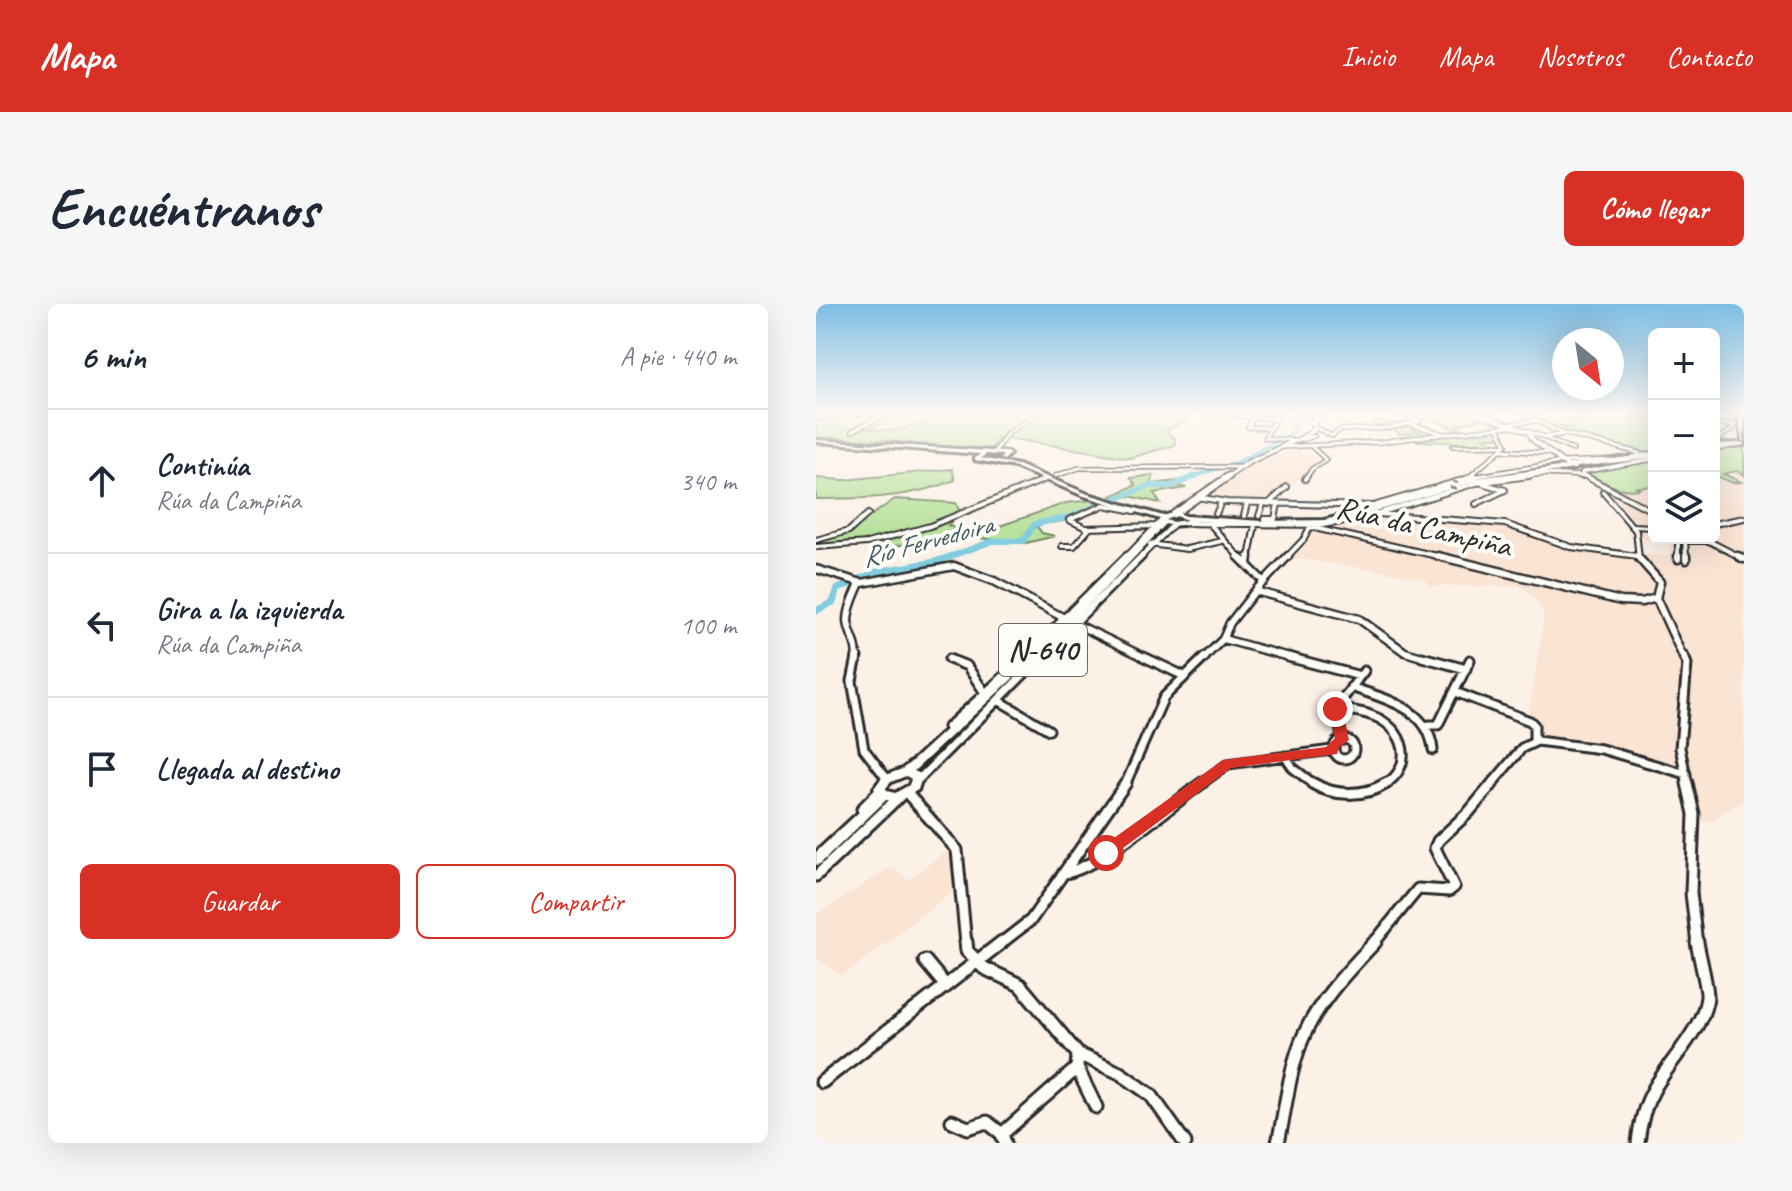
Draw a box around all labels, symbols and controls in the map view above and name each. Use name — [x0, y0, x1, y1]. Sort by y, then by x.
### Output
text: Mapa — [40, 33, 115, 80]
text: Inicio — [1341, 39, 1395, 74]
text: Mapa — [1439, 39, 1493, 74]
text: Nosotros — [1537, 39, 1622, 74]
text: Contacto — [1666, 39, 1752, 74]
button: Cómo llegar — [1564, 171, 1744, 246]
text: Encuéntranos — [48, 173, 318, 244]
north arrow — [1552, 328, 1624, 400]
map controls — [1648, 328, 1720, 544]
button: + — [1648, 328, 1720, 400]
text: 6 min — [80, 335, 146, 378]
text: A pie · 440 m — [620, 340, 736, 373]
button: − — [1648, 400, 1720, 472]
text: Continúa — [156, 446, 249, 484]
icon: ahead — [80, 459, 124, 503]
text: 340 m — [680, 465, 736, 498]
button: layers — [1648, 472, 1720, 544]
text: Rúa da Campiña — [156, 484, 301, 517]
street label: Rúa da Campiña — [1332, 486, 1517, 567]
water label: Río Fervedoira — [858, 505, 1000, 575]
text: Gira a la izquierda — [156, 590, 342, 628]
icon: left — [80, 603, 124, 647]
text: 100 m — [680, 609, 736, 642]
road number: N-640 — [999, 624, 1087, 676]
text: Rúa da Campiña — [156, 628, 301, 661]
route end — [1317, 691, 1353, 727]
icon: arrive — [80, 747, 124, 791]
text: Llegada al destino — [156, 750, 339, 788]
route start — [1088, 835, 1124, 871]
button: Guardar — [80, 864, 400, 939]
button: Compartir — [416, 864, 736, 939]

